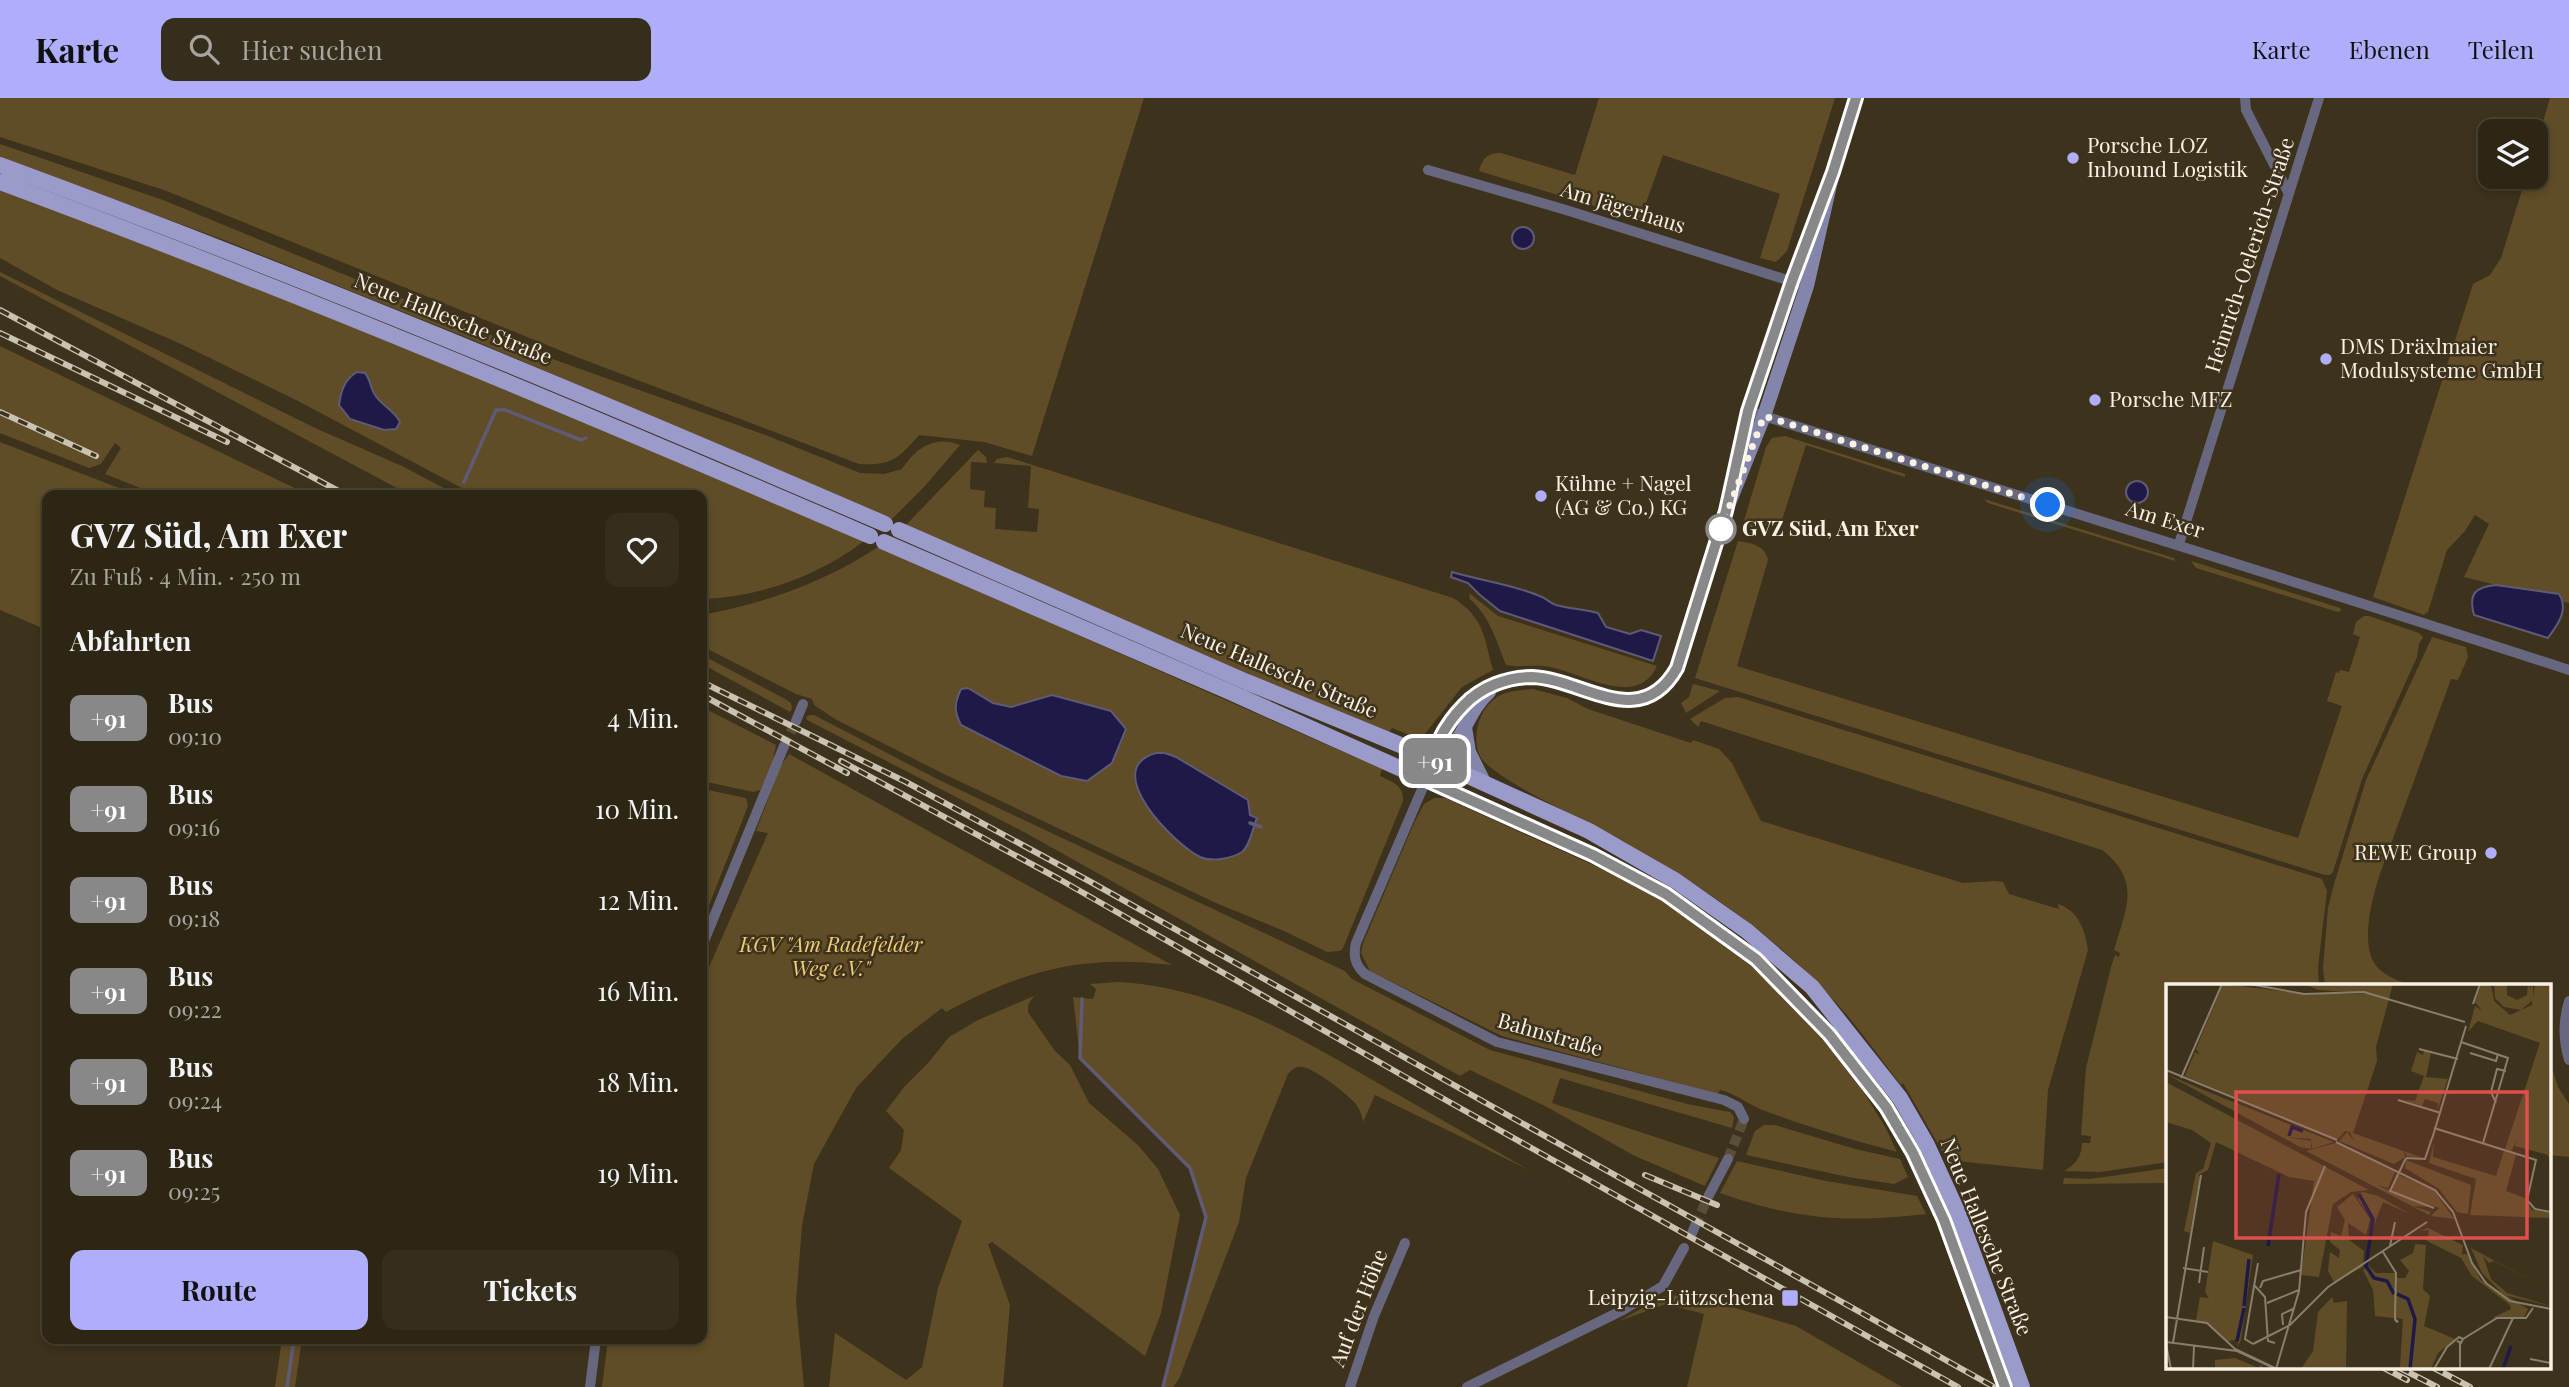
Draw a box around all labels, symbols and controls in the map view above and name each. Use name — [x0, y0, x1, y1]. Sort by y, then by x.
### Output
search box — [161, 18, 651, 81]
text: Karte — [35, 27, 119, 71]
icon: search — [185, 30, 223, 68]
text: Hier suchen — [241, 32, 383, 67]
text: Karte — [2252, 33, 2311, 65]
text: Ebenen — [2349, 33, 2430, 65]
text: Teilen — [2468, 33, 2534, 65]
map controls — [2478, 119, 2548, 189]
button: layers — [2478, 119, 2548, 189]
place label: Porsche LOZ Inbound Logistik — [2087, 130, 2248, 182]
street label: Heinrich-Oelerich-Straße — [2197, 133, 2299, 375]
marker: Porsche LOZ Inbound Logistik — [2065, 150, 2081, 166]
street label: Am Jägerhaus — [1557, 174, 1689, 238]
street label: Neue Hallesche Straße — [351, 265, 557, 370]
place label: DMS Dräxlmaier Modulsysteme GmbH — [2340, 331, 2542, 383]
marker: DMS Dräxlmaier Modulsysteme GmbH — [2318, 351, 2334, 367]
place label: Porsche MFZ — [2109, 384, 2232, 412]
marker: Porsche MFZ — [2087, 392, 2103, 408]
place label: Kühne + Nagel (AG & Co.) KG — [1555, 468, 1692, 520]
your location — [2030, 487, 2065, 522]
marker: Kühne + Nagel (AG & Co.) KG — [1533, 488, 1549, 504]
street label: Am Exer — [2122, 493, 2209, 543]
text: GVZ Süd, Am Exer — [70, 512, 347, 556]
button: heart — [605, 513, 679, 587]
place label: GVZ Süd, Am Exer — [1742, 513, 1919, 541]
marker: GVZ Süd, Am Exer — [1706, 514, 1736, 544]
text: Zu Fuß · 4 Min. · 250 m — [70, 560, 301, 591]
street label: Neue Hallesche Straße — [1177, 615, 1382, 723]
text: Abfahrten — [70, 623, 191, 658]
text: Bus — [168, 685, 213, 720]
text: 4 Min. — [607, 700, 679, 735]
text: +91 — [90, 702, 127, 734]
text: 09:10 — [168, 720, 222, 751]
line badge: +91 — [1395, 738, 1475, 784]
text: +91 — [1417, 745, 1453, 777]
text: Bus — [168, 776, 213, 811]
text: 10 Min. — [595, 791, 679, 826]
text: +91 — [90, 793, 127, 825]
text: 09:16 — [168, 811, 220, 842]
place label: REWE Group — [2354, 837, 2477, 865]
marker: REWE Group — [2483, 845, 2499, 861]
text: Bus — [168, 867, 213, 902]
text: 12 Min. — [598, 882, 679, 917]
text: +91 — [90, 884, 127, 916]
text: 09:18 — [168, 902, 220, 933]
park label: KGV "Am Radefelder Weg e.V." — [739, 929, 924, 981]
text: Bus — [168, 958, 213, 993]
text: 16 Min. — [597, 973, 679, 1008]
text: +91 — [90, 975, 127, 1007]
inset map — [2166, 984, 2552, 1370]
text: 09:22 — [168, 993, 222, 1024]
street label: Bahnstraße — [1495, 1005, 1606, 1061]
text: Bus — [168, 1049, 213, 1084]
text: 18 Min. — [597, 1064, 679, 1099]
text: +91 — [90, 1066, 127, 1098]
text: 09:24 — [168, 1084, 222, 1115]
street label: Neue Hallesche Straße — [1935, 1133, 2040, 1339]
text: Bus — [168, 1140, 213, 1175]
text: 19 Min. — [597, 1155, 679, 1190]
text: +91 — [90, 1157, 127, 1189]
text: 09:25 — [168, 1175, 220, 1206]
street label: Auf der Höhe — [1322, 1244, 1392, 1371]
button: Route — [70, 1250, 368, 1330]
button: Tickets — [382, 1250, 679, 1330]
place label: Leipzig-Lützschena — [1588, 1282, 1775, 1310]
marker: Leipzig-Lützschena — [1780, 1288, 1800, 1308]

